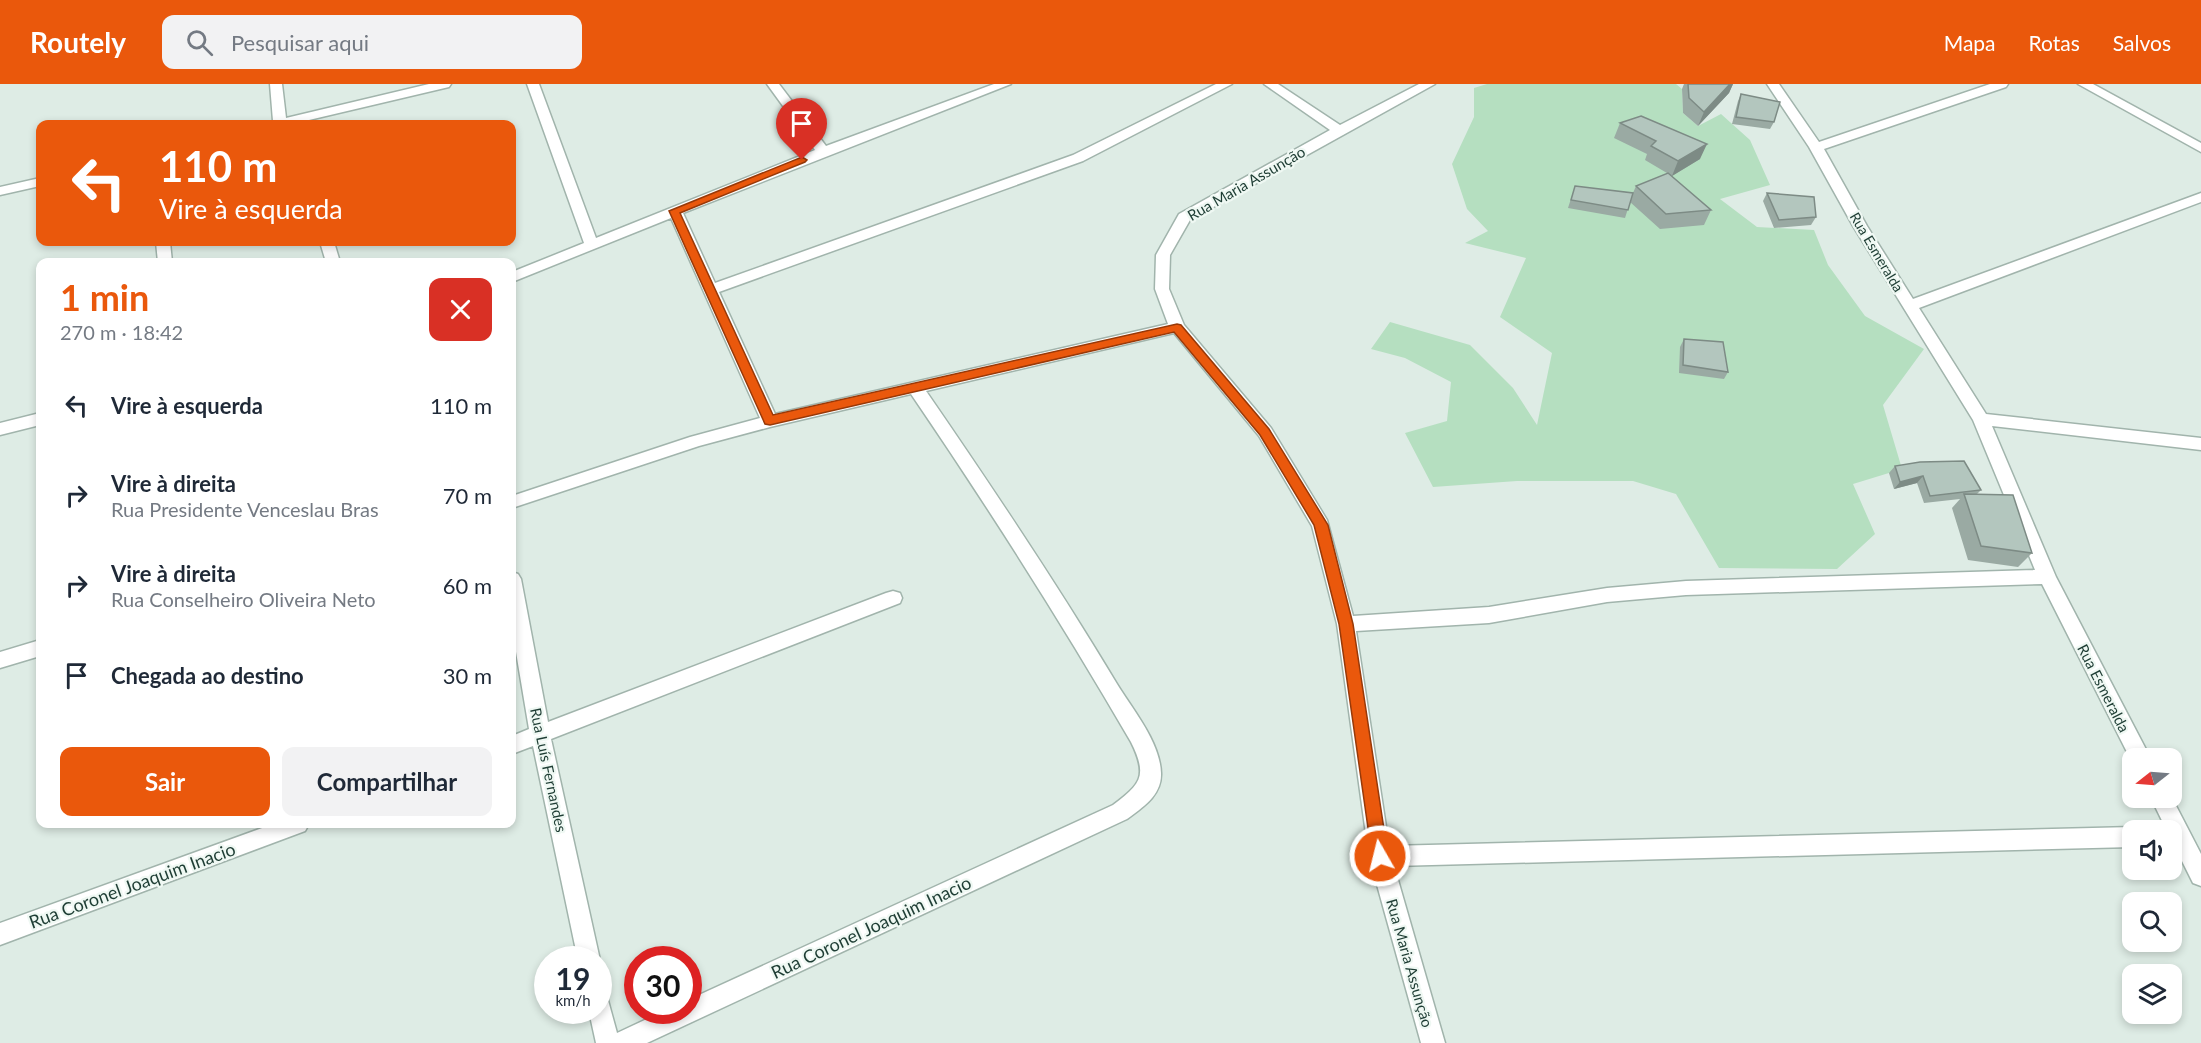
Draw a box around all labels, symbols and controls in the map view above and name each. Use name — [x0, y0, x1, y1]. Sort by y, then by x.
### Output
search box — [162, 15, 582, 69]
text: Routely — [30, 25, 126, 59]
icon: search — [183, 26, 216, 59]
text: Pesquisar aqui — [231, 29, 369, 56]
text: Mapa — [1944, 30, 1996, 55]
text: Rotas — [2029, 30, 2080, 55]
text: Salvos — [2113, 30, 2171, 55]
pin — [776, 98, 827, 160]
icon: arrive — [785, 107, 818, 140]
text: 110 m — [159, 141, 277, 191]
street label: Rua Maria Assunção — [1184, 142, 1308, 224]
icon: left — [60, 144, 138, 222]
text: Vire à esquerda — [159, 192, 343, 225]
street label: Rua Esmeralda — [1847, 209, 1907, 295]
text: 1 min — [60, 275, 149, 319]
button: close — [429, 278, 492, 341]
text: 270 m · 18:42 — [60, 320, 183, 344]
icon: left — [60, 389, 93, 422]
text: Vire à esquerda — [111, 392, 263, 419]
text: 110 m — [430, 392, 492, 419]
text: Vire à direita — [111, 470, 236, 497]
icon: right — [60, 479, 93, 512]
text: 70 m — [443, 482, 492, 509]
text: Rua Presidente Venceslau Bras — [111, 497, 379, 521]
text: Vire à direita — [111, 560, 236, 587]
icon: right — [60, 569, 93, 602]
text: 60 m — [443, 572, 492, 599]
text: Rua Conselheiro Oliveira Neto — [111, 587, 376, 611]
street label: Rua Esmeralda — [2074, 641, 2134, 735]
icon: arrive — [60, 659, 93, 692]
text: Chegada ao destino — [111, 662, 304, 689]
text: 30 m — [443, 662, 492, 689]
street label: Rua Luís Fernandes — [527, 706, 571, 834]
button: Sair — [60, 747, 270, 816]
button: Compartilhar — [282, 747, 492, 816]
north arrow — [2122, 748, 2182, 808]
map controls — [2122, 748, 2182, 1024]
button: sound — [2122, 820, 2182, 880]
position arrow — [1348, 824, 1412, 888]
street label: Rua Coronel Joaquim Inacio — [26, 837, 238, 933]
street label: Rua Coronel Joaquim Inacio — [768, 871, 974, 983]
button: search — [2122, 892, 2182, 952]
street label: Rua Maria Assunção — [1383, 897, 1437, 1029]
speed limit sign: 30 — [624, 946, 702, 1024]
text: 19 — [556, 960, 590, 996]
button: layers — [2122, 964, 2182, 1024]
text: km/h — [555, 991, 591, 1009]

